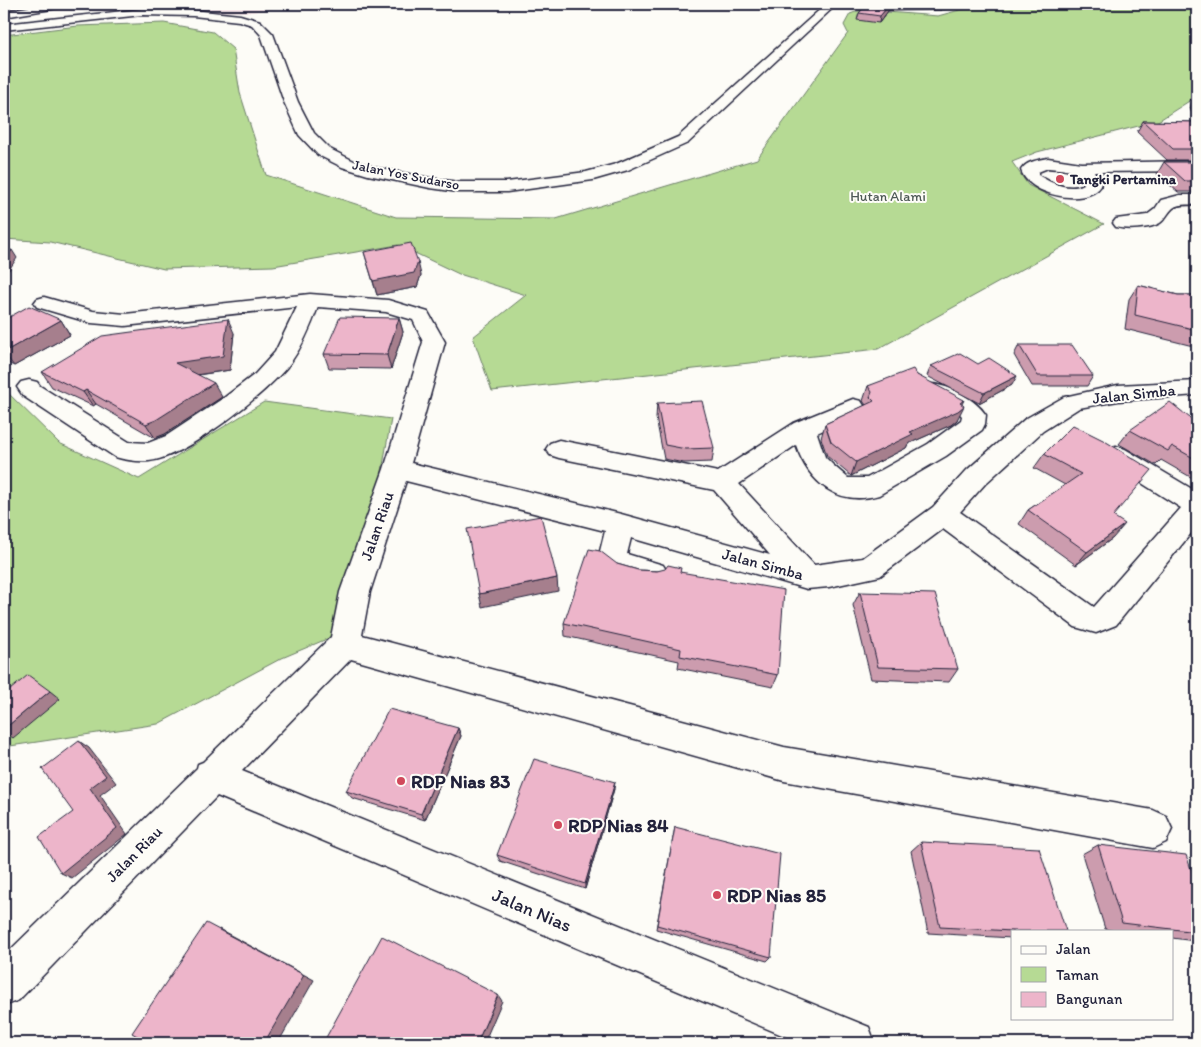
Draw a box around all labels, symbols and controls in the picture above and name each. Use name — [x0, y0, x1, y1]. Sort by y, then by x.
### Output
street label: Jalan Yos Sudarso — [351, 156, 461, 194]
place label: Tangki Pertamina — [1069, 171, 1177, 188]
marker: Tangki Pertamina — [1054, 173, 1066, 185]
park label: Hutan Alami — [850, 188, 926, 205]
street label: Jalan Simba — [1091, 380, 1177, 408]
street label: Jalan Riau — [356, 489, 398, 563]
street label: Jalan Simba — [720, 544, 806, 584]
place label: RDP Nias 83 — [411, 770, 510, 793]
marker: RDP Nias 83 — [395, 775, 407, 787]
place label: RDP Nias 84 — [568, 814, 669, 837]
marker: RDP Nias 84 — [552, 819, 564, 831]
street label: Jalan Riau — [102, 822, 166, 886]
street label: Jalan Nias — [489, 883, 575, 937]
place label: RDP Nias 85 — [727, 884, 826, 907]
marker: RDP Nias 85 — [711, 889, 723, 901]
legend — [1011, 930, 1174, 1020]
text: Jalan — [1056, 940, 1090, 958]
text: Taman — [1056, 966, 1099, 984]
text: Bangunan — [1056, 990, 1123, 1008]

